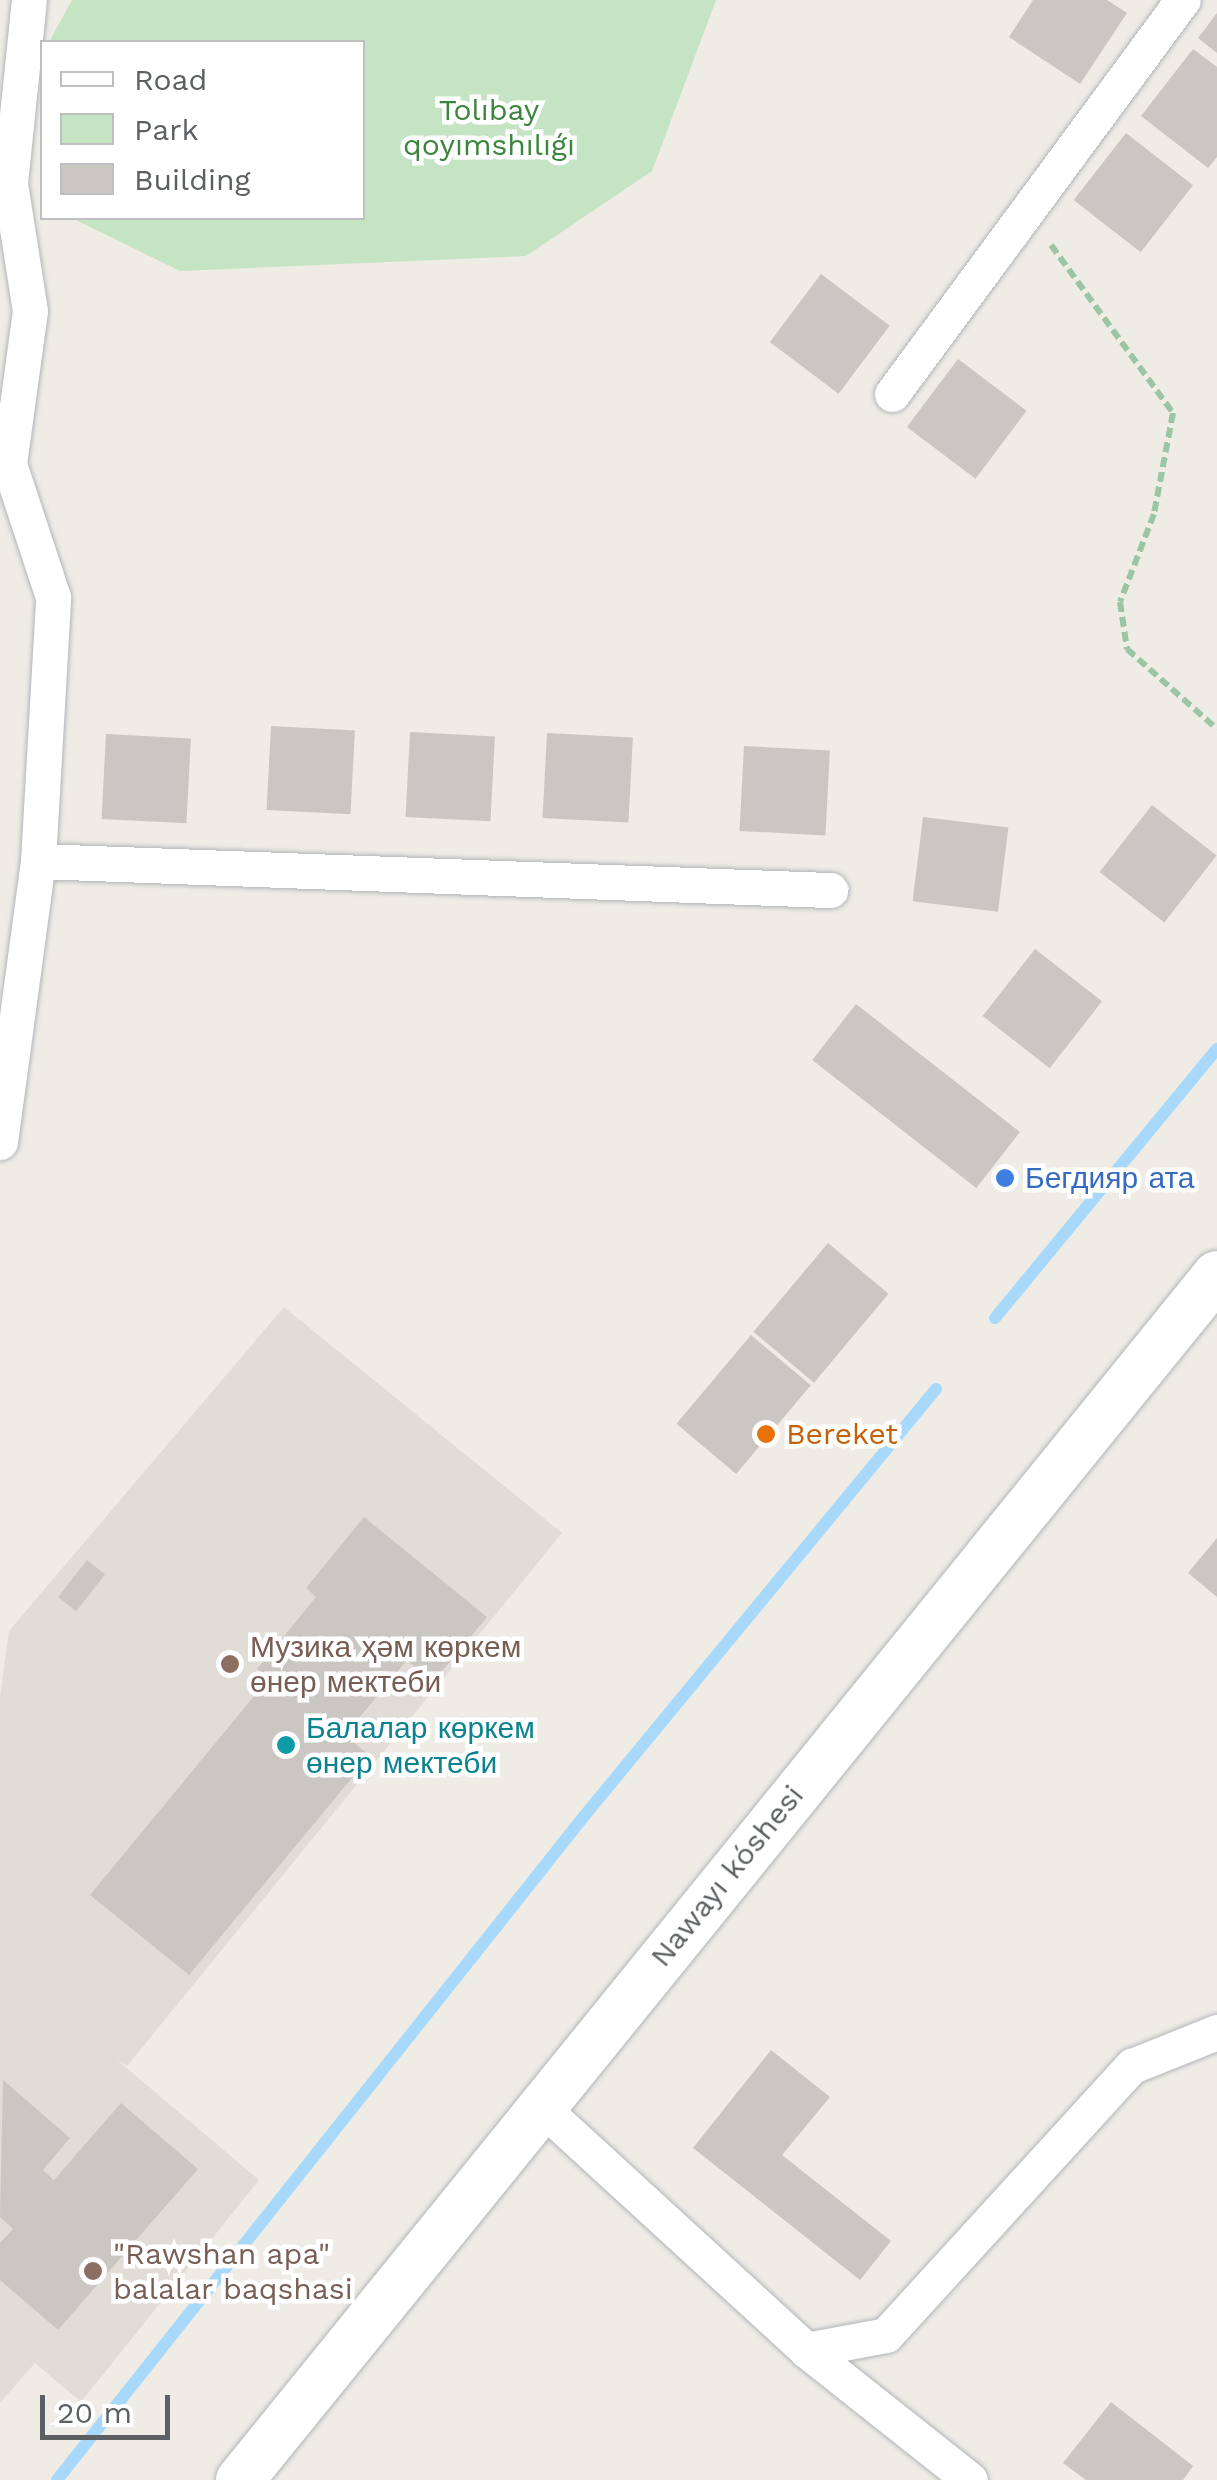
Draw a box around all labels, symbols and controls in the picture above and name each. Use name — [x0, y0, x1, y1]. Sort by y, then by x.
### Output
legend — [40, 40, 365, 220]
text: Road — [134, 62, 207, 97]
park label: Tolıbay qoyımshılıǵı — [403, 92, 575, 162]
text: Park — [134, 112, 199, 147]
text: Building — [134, 162, 251, 197]
place label: Бегдияр ата — [1025, 1160, 1195, 1196]
marker: Бегдияр ата — [994, 1167, 1016, 1189]
place label: Bereket — [786, 1416, 898, 1452]
marker: Bereket — [755, 1423, 777, 1445]
place label: Музика ҳәм көркем өнер мектеби — [250, 1629, 521, 1700]
marker: Музика ҳәм көркем өнер мектеби — [219, 1653, 241, 1675]
place label: Балалар көркем өнер мектеби — [306, 1710, 535, 1780]
marker: Балалар көркем өнер мектеби — [275, 1734, 297, 1756]
street label: Nawayı kóshesi — [643, 1778, 811, 1974]
place label: "Rawshan apa" balalar baqshasi — [113, 2236, 353, 2306]
marker: "Rawshan apa" balalar baqshasi — [82, 2260, 104, 2282]
scale bar — [45, 2375, 175, 2437]
text: 20 m — [57, 2395, 132, 2430]

